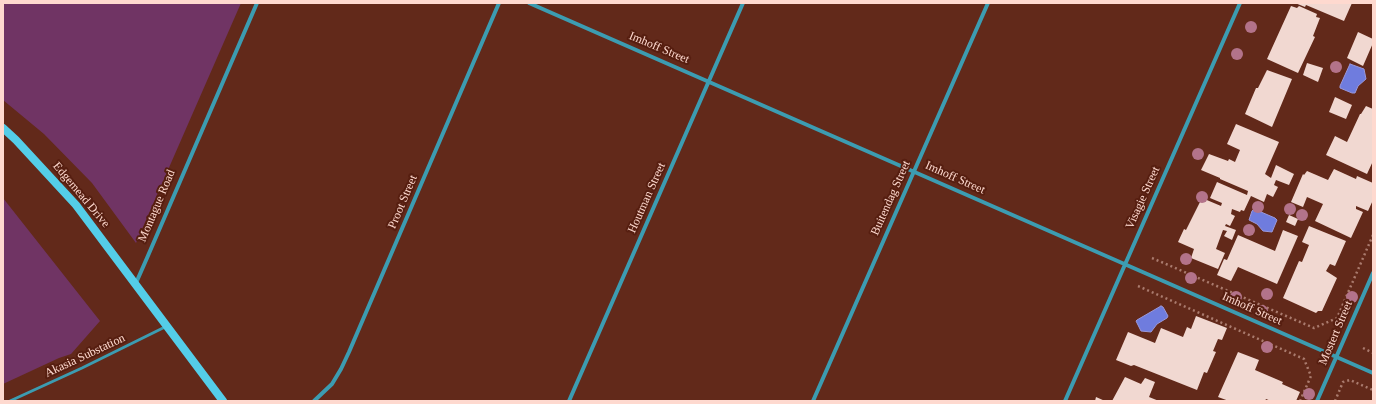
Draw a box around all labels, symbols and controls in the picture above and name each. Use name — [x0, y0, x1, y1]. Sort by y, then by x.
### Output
street label: Imhoff Street — [627, 29, 691, 67]
street label: Buitendag Street — [868, 158, 914, 238]
street label: Imhoff Street — [923, 158, 987, 198]
street label: Edgemead Drive — [49, 159, 113, 231]
street label: Houtman Street — [625, 161, 669, 235]
street label: Visagie Street — [1123, 165, 1163, 231]
street label: Montague Road — [135, 168, 179, 244]
street label: Proot Street — [385, 173, 421, 231]
street label: Imhoff Street — [1220, 289, 1284, 329]
street label: Mostert Street — [1316, 299, 1356, 367]
street label: Akasia Substation — [43, 331, 127, 381]

